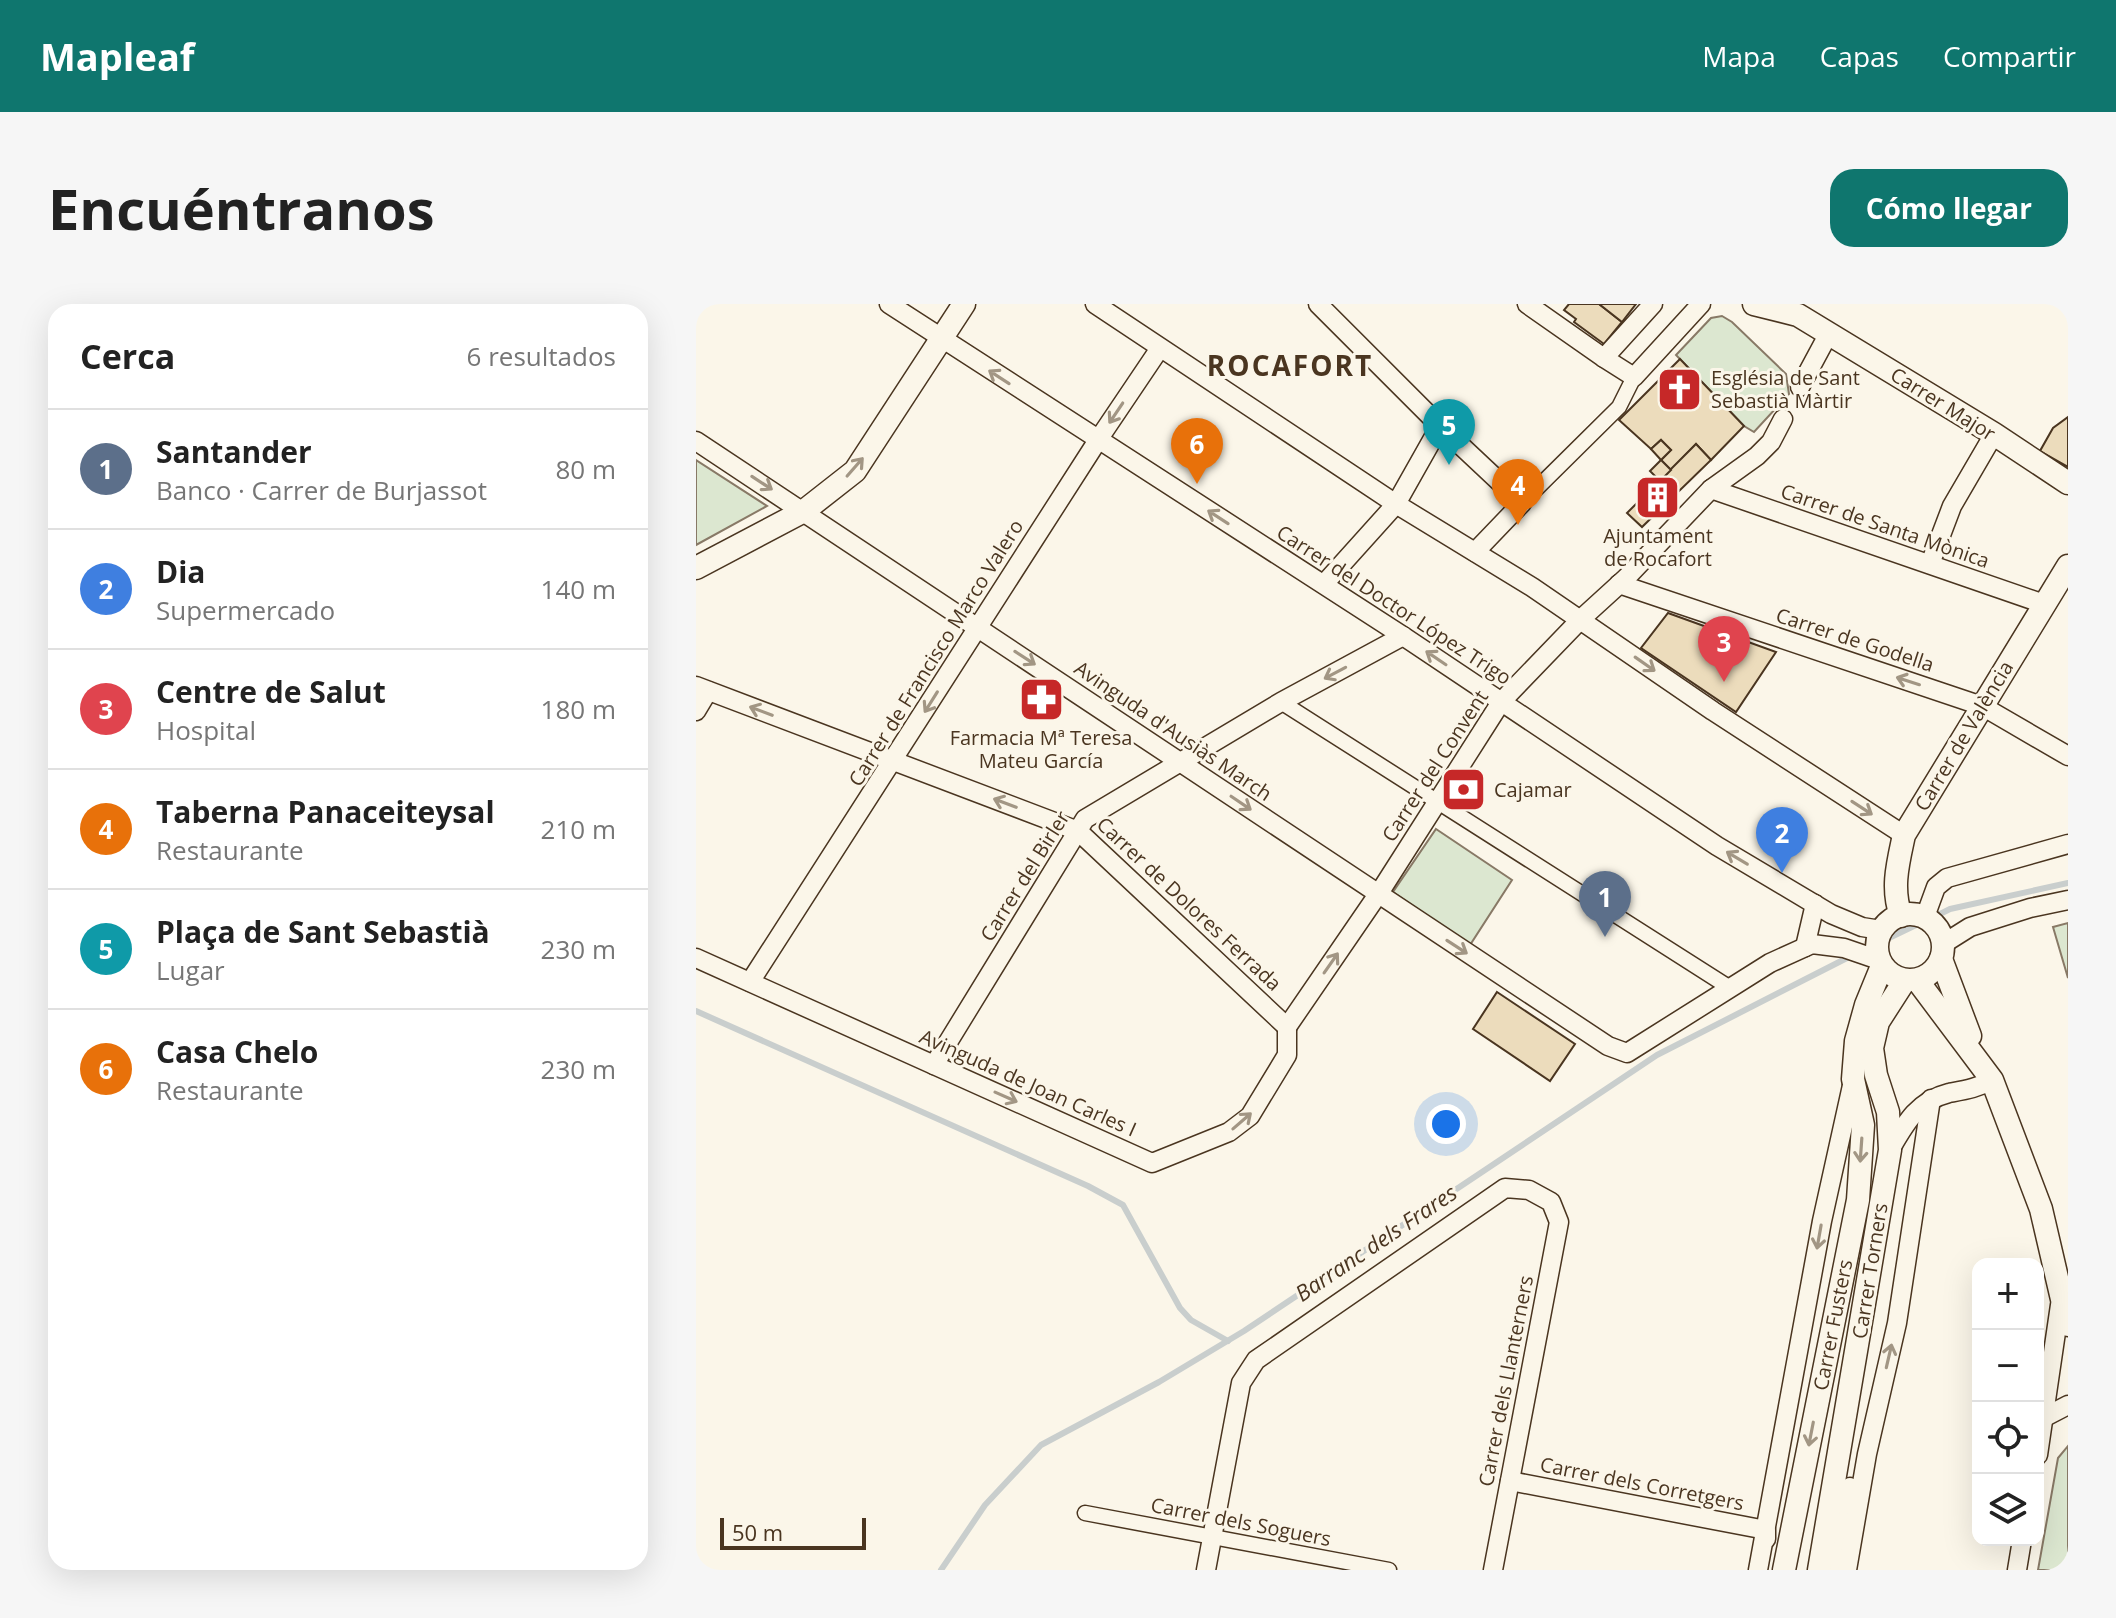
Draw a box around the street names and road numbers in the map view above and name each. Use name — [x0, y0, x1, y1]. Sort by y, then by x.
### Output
street label: Carrer Major — [1886, 361, 2001, 447]
street label: Carrer de Santa Mònica — [1777, 477, 1993, 574]
street label: Carrer de Francisco Marco Valero — [842, 514, 1029, 791]
street label: Carrer del Doctor López Trigo — [1272, 518, 1517, 691]
street label: Carrer de Godella — [1773, 601, 1938, 678]
street label: Avinguda d'Ausiàs March — [1069, 654, 1277, 807]
street label: Carrer de València — [1908, 656, 2019, 816]
street label: Carrer del Convent — [1375, 685, 1494, 847]
street label: Carrer del Birler — [974, 805, 1075, 946]
street label: Carrer de Dolores Ferrada — [1091, 811, 1288, 997]
street label: Avinguda de Joan Carles I — [915, 1022, 1141, 1143]
street label: Carrer Torners — [1845, 1201, 1894, 1341]
street label: Carrer Fusters — [1807, 1257, 1858, 1393]
street label: Carrer dels Llanterners — [1472, 1273, 1539, 1489]
street label: Carrer dels Corretgers — [1538, 1451, 1746, 1517]
street label: Carrer dels Soguers — [1149, 1491, 1333, 1552]

